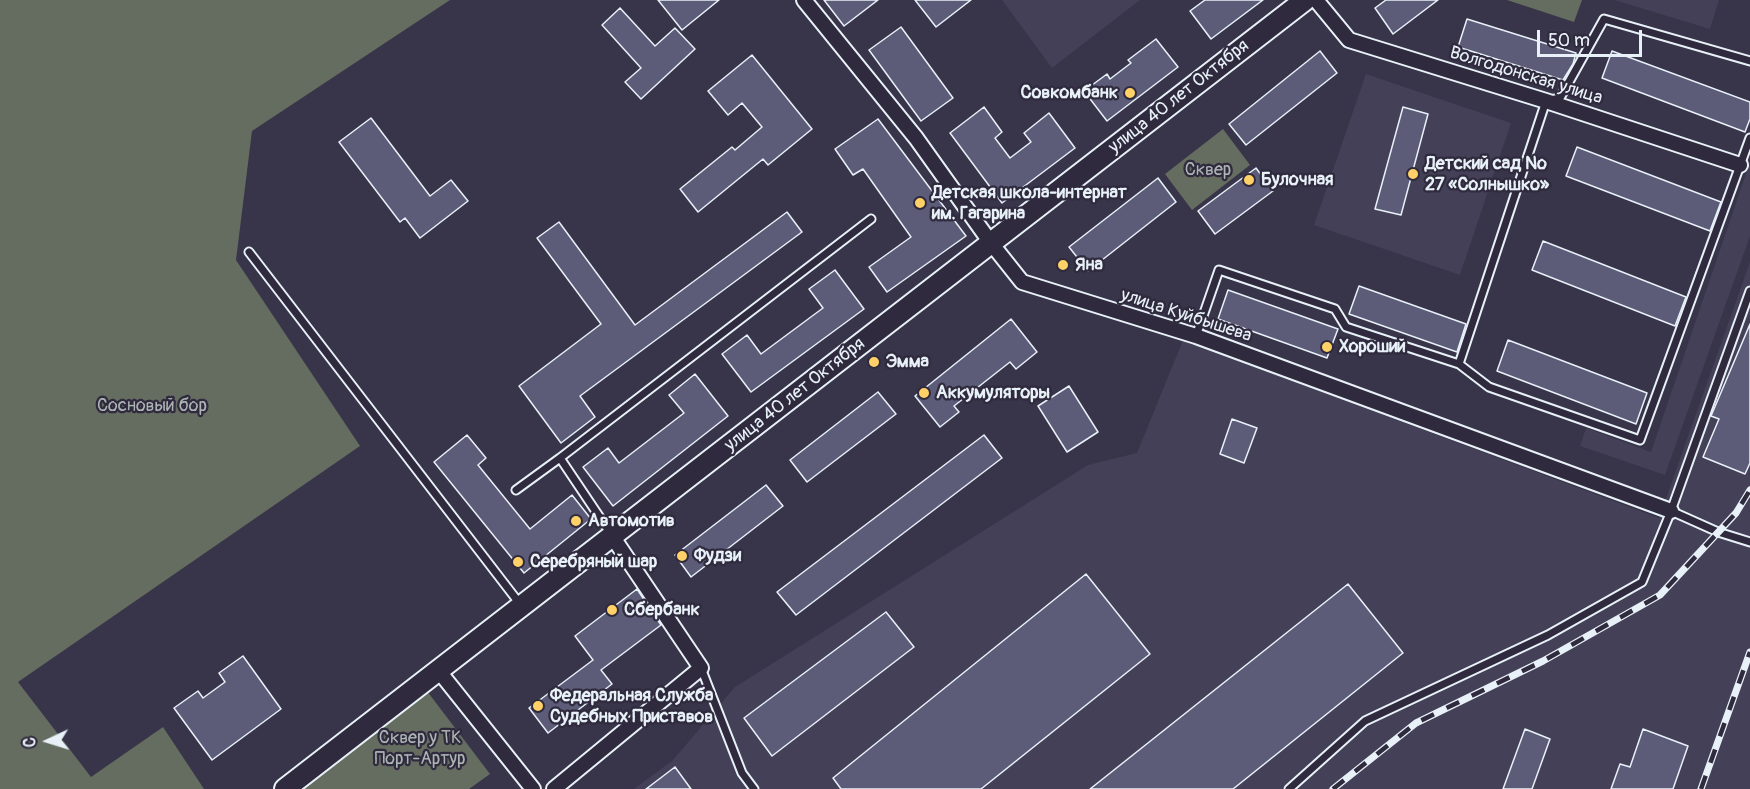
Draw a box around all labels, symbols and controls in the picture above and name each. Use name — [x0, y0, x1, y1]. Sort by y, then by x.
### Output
scale bar — [1540, 18, 1645, 56]
text: 50 m — [1548, 29, 1590, 52]
street label: улица 40 лет Октября — [1105, 36, 1253, 158]
street label: Волгодонская улица — [1447, 42, 1605, 110]
place label: Совкомбанк — [1021, 82, 1118, 104]
marker: Совкомбанк — [1123, 86, 1137, 100]
place label: Детский сад № 27 «Солнышко» — [1425, 153, 1549, 195]
park label: Сквер — [1185, 159, 1231, 181]
marker: Детский сад № 27 «Солнышко» — [1406, 167, 1420, 181]
place label: Булочная — [1261, 169, 1334, 191]
marker: Булочная — [1242, 173, 1256, 187]
place label: Детская школа-интернат им. Гагарина — [932, 182, 1127, 224]
marker: Детская школа-интернат им. Гагарина — [913, 196, 927, 210]
place label: Яна — [1075, 254, 1103, 276]
marker: Яна — [1056, 258, 1070, 272]
street label: улица Куйбышева — [1118, 285, 1254, 347]
street label: улица 40 лет Октября — [721, 334, 869, 456]
place label: Хороший — [1339, 336, 1406, 358]
marker: Хороший — [1320, 340, 1334, 354]
place label: Эмма — [886, 351, 929, 373]
marker: Эмма — [867, 355, 881, 369]
place label: Аккумуляторы — [936, 382, 1050, 404]
marker: Аккумуляторы — [917, 386, 931, 400]
park label: Сосновый бор — [97, 395, 207, 417]
place label: Автомотив — [588, 510, 675, 532]
marker: Автомотив — [569, 514, 583, 528]
place label: Фудзи — [694, 545, 741, 567]
marker: Фудзи — [675, 549, 689, 563]
place label: Серебряный шар — [530, 551, 657, 573]
marker: Серебряный шар — [511, 555, 525, 569]
place label: Сбербанк — [624, 599, 700, 621]
marker: Сбербанк — [605, 603, 619, 617]
place label: Федеральная Служба Судебных Приставов — [550, 685, 713, 728]
marker: Федеральная Служба Судебных Приставов — [531, 699, 545, 713]
north arrow — [18, 711, 78, 771]
park label: Сквер у ТК Порт-Артур — [374, 727, 466, 770]
text: С — [20, 737, 40, 748]

